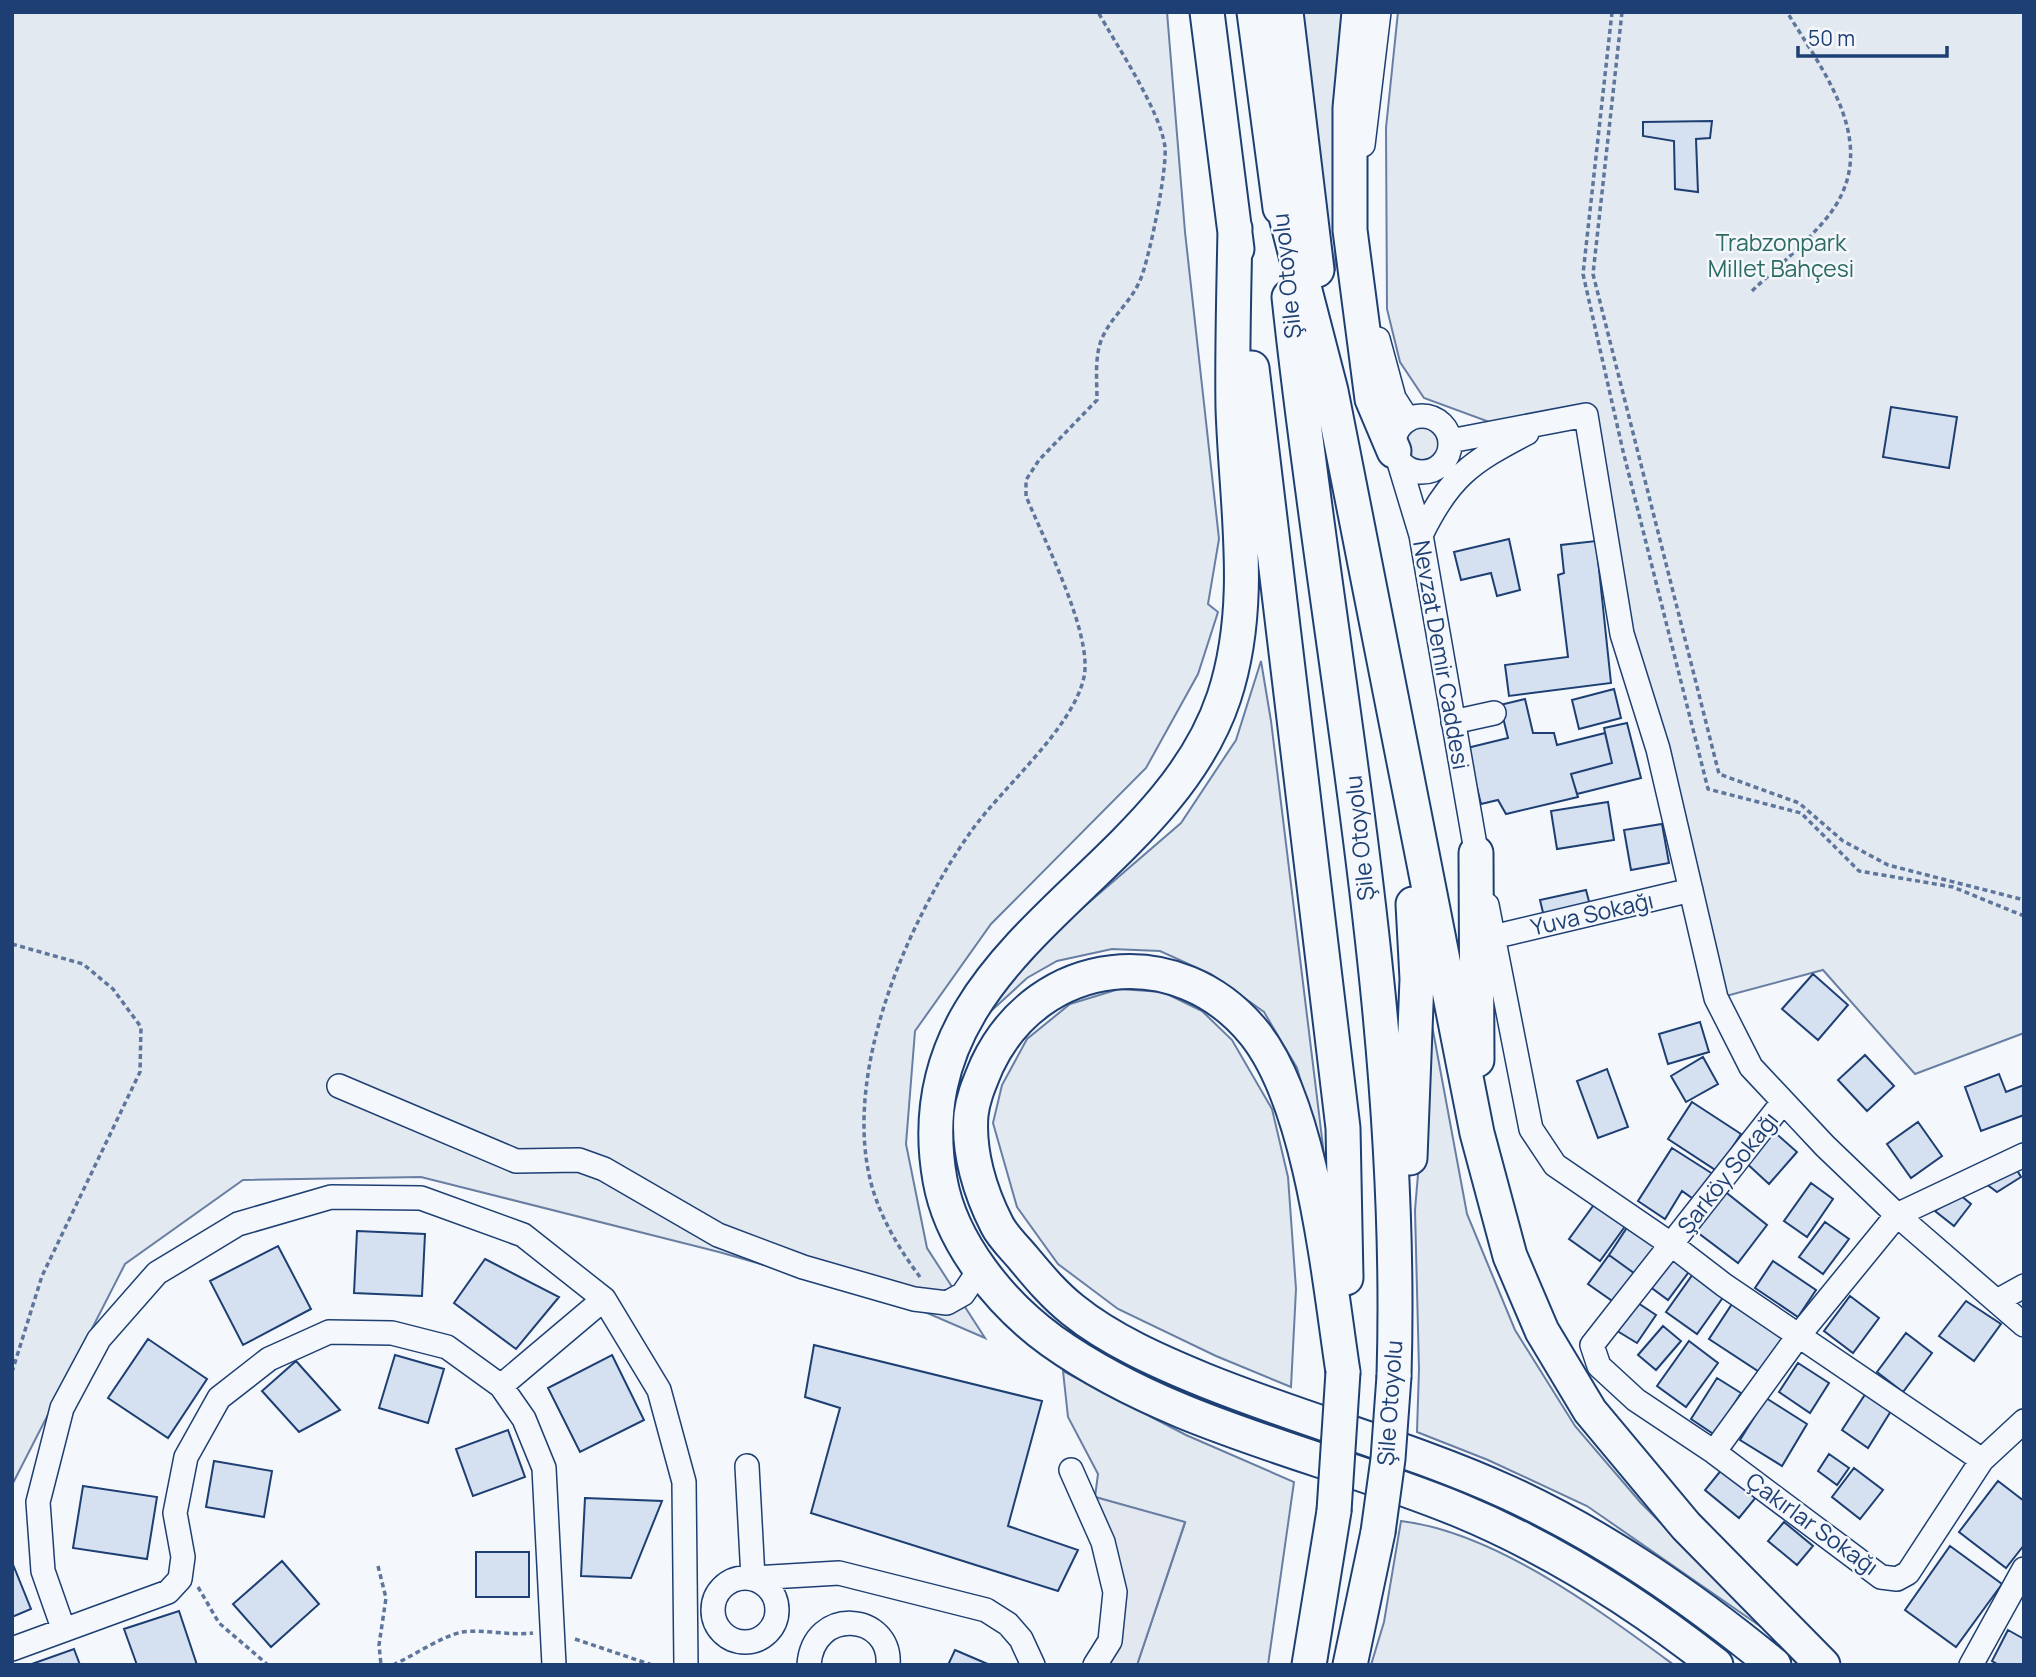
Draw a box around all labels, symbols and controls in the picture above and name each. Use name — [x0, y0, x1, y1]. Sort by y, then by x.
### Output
scale bar — [1798, 14, 1947, 58]
text: 50 m — [1808, 24, 1855, 52]
street label: Şile Otoyolu — [1264, 212, 1308, 340]
park label: Trabzonpark Millet Bahçesi — [1708, 226, 1854, 284]
street label: Nevzat Demir Caddesi — [1406, 538, 1478, 772]
street label: Şile Otoyolu — [1337, 774, 1381, 902]
street label: Yuva Sokağı — [1527, 883, 1656, 943]
street label: Şarköy Sokağı — [1669, 1105, 1785, 1240]
street label: Şile Otoyolu — [1369, 1339, 1409, 1467]
street label: Çakırlar Sokağı — [1740, 1464, 1885, 1582]

